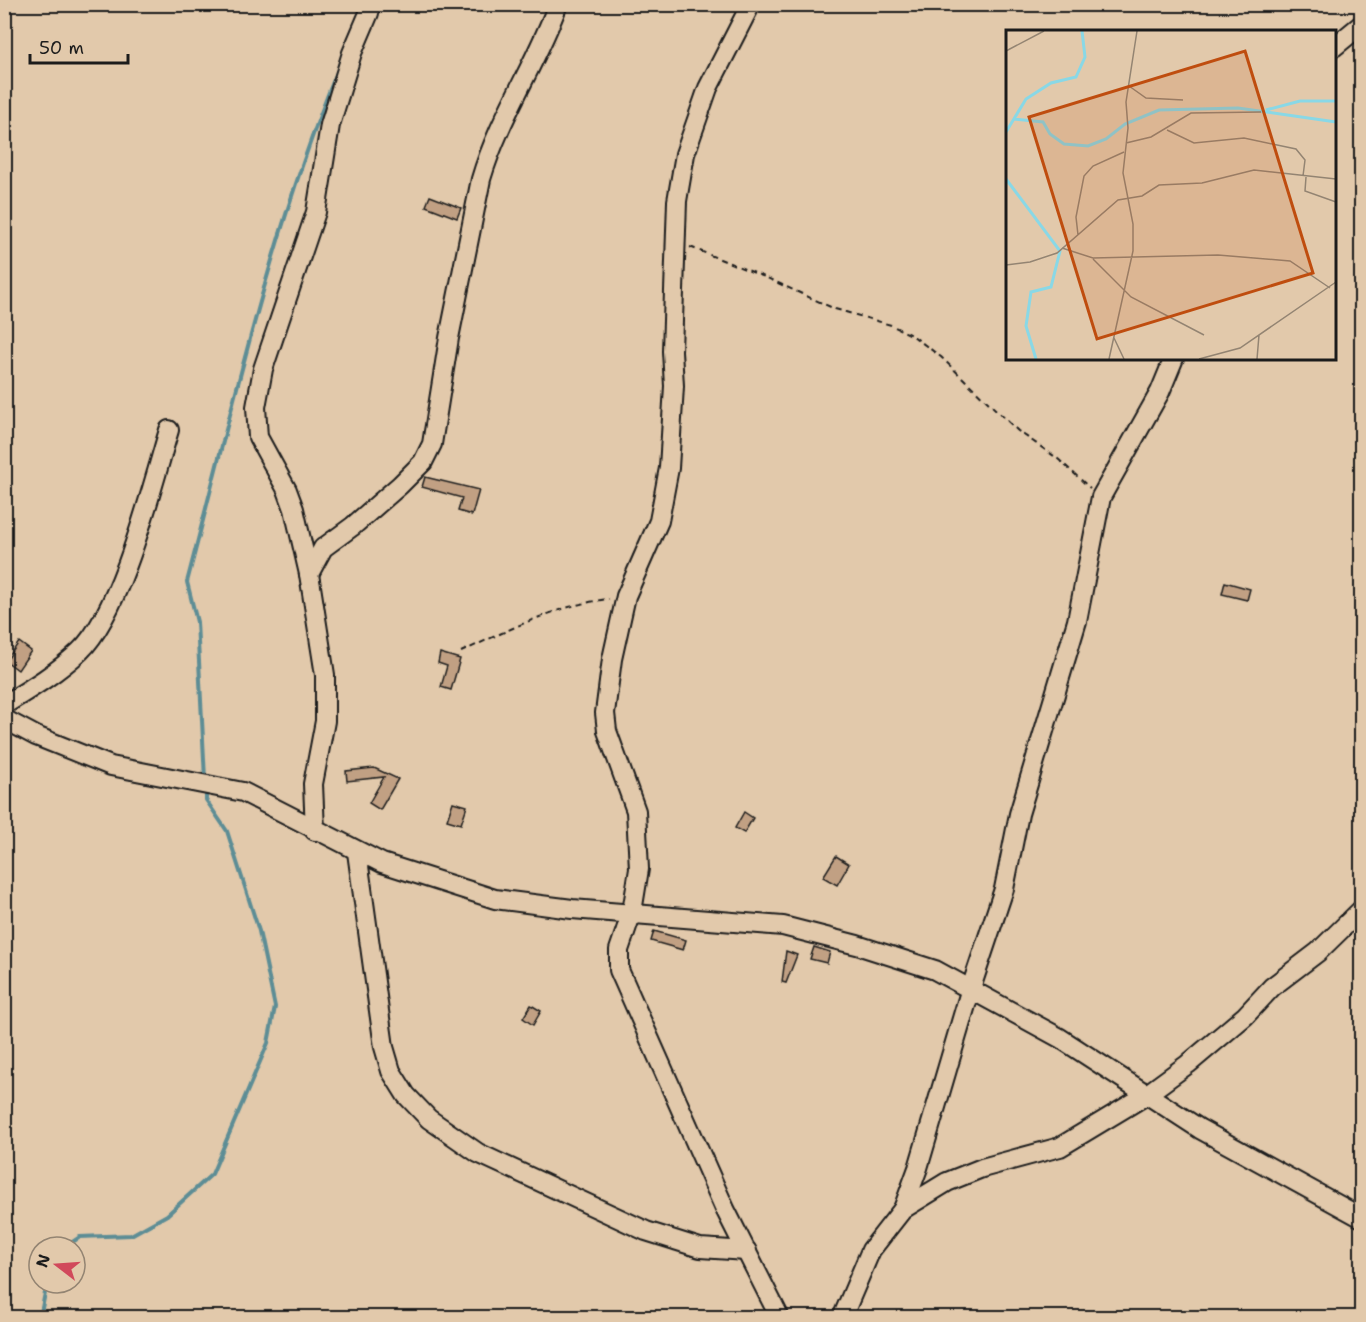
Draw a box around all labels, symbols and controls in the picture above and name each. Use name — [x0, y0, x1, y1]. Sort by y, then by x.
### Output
scale bar — [30, 27, 128, 65]
inset map — [1006, 30, 1336, 360]
text: 50 m — [39, 36, 84, 60]
north arrow — [27, 1235, 87, 1295]
text: N — [31, 1252, 55, 1270]

